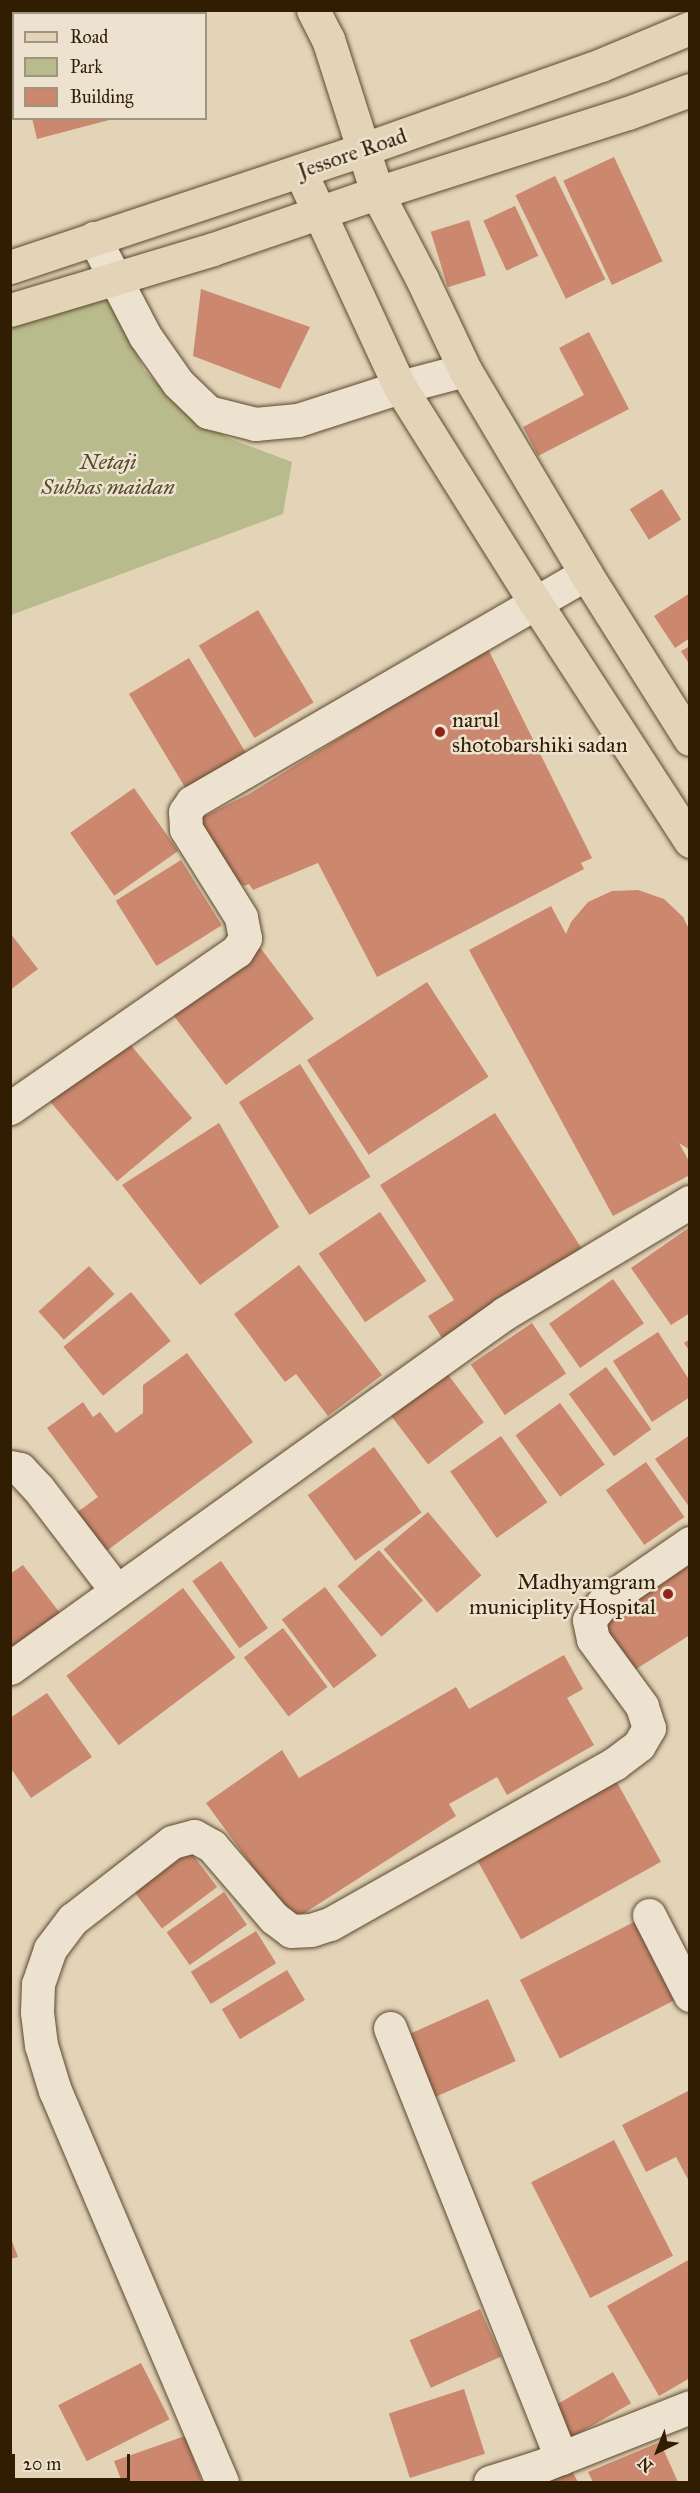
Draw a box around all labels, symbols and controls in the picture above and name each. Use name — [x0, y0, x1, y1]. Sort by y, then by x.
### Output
legend — [12, 12, 207, 120]
text: Road — [70, 26, 108, 48]
text: Park — [70, 56, 103, 78]
text: Building — [70, 86, 133, 108]
street label: Jessore Road — [294, 122, 410, 184]
park label: Netaji Subhas maidan — [41, 448, 175, 500]
place label: narul shotobarshiki sadan — [452, 706, 628, 758]
marker: narul shotobarshiki sadan — [433, 725, 447, 739]
place label: Madhyamgram municiplity Hospital — [469, 1568, 656, 1620]
marker: Madhyamgram municiplity Hospital — [661, 1587, 675, 1601]
north arrow — [628, 2421, 688, 2481]
scale bar — [15, 2442, 134, 2480]
text: 20 m — [23, 2453, 61, 2475]
text: N — [634, 2453, 657, 2476]

